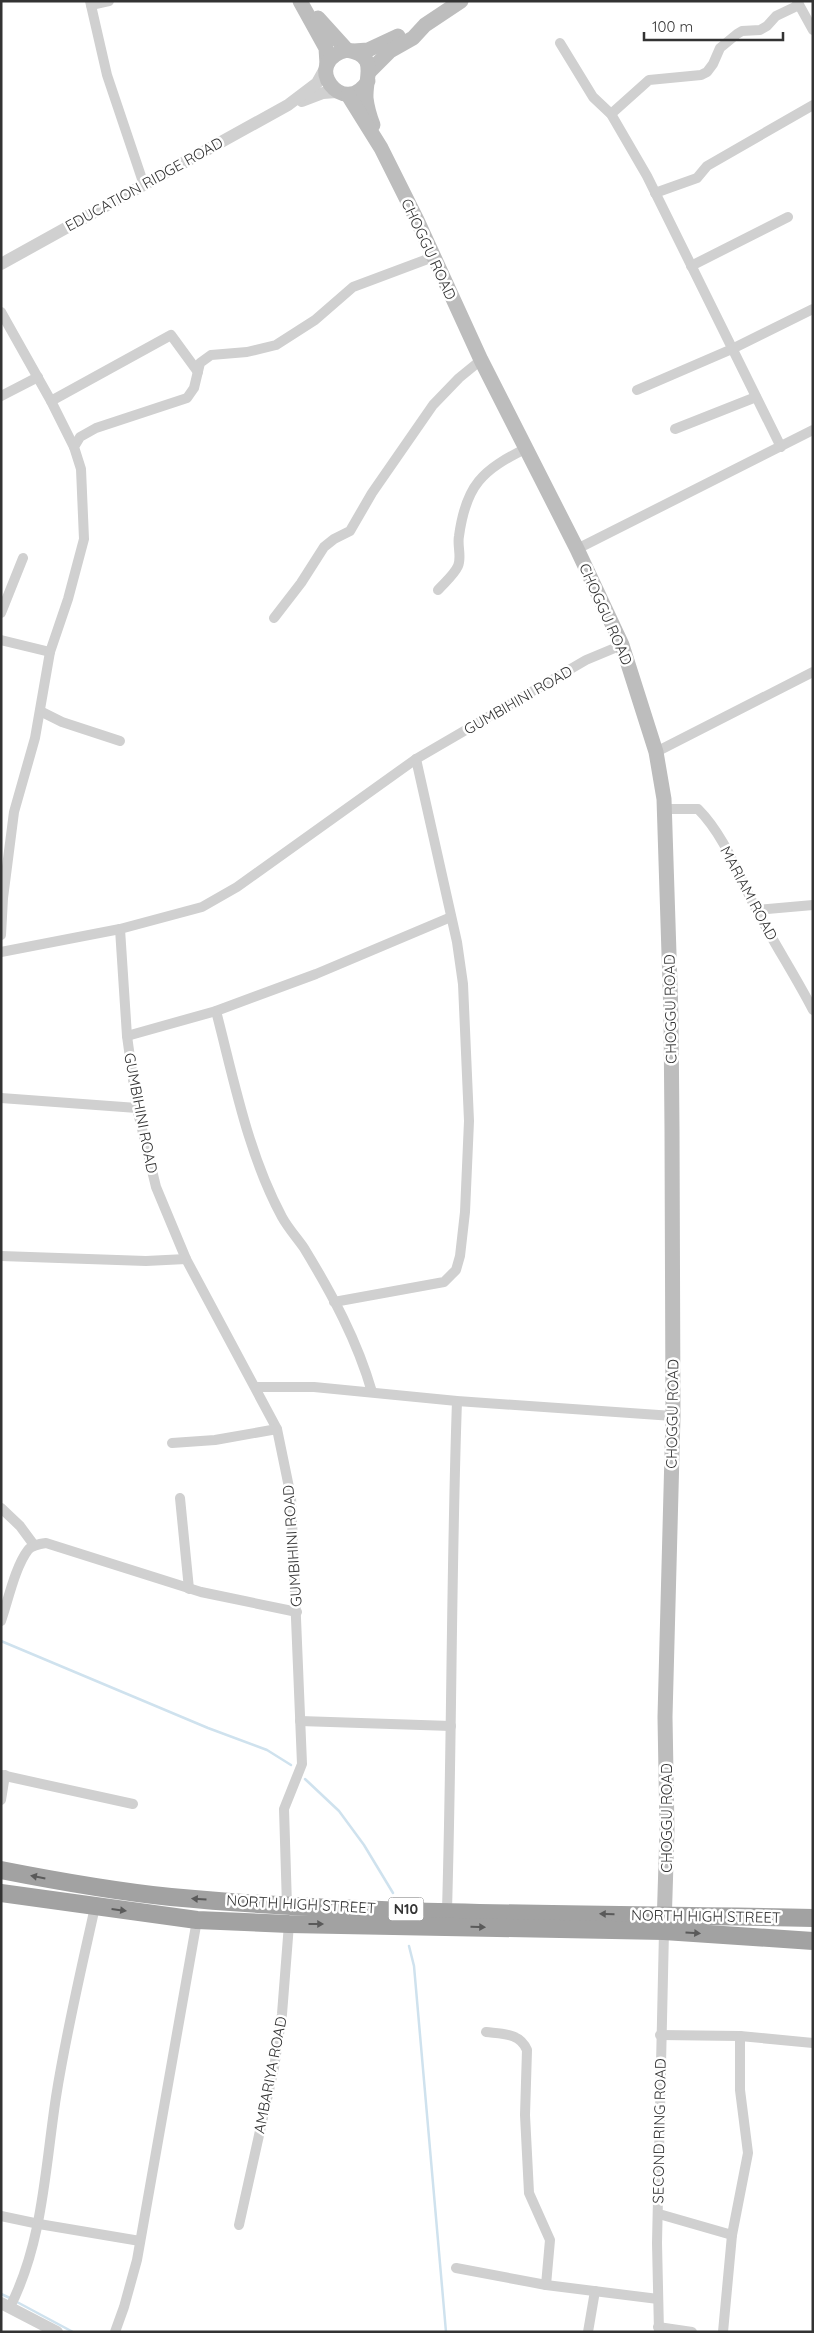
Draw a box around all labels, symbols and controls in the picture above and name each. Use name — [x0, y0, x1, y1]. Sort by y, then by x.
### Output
scale bar — [644, 10, 783, 42]
text: 100 m — [652, 17, 693, 36]
street label: EDUCATION RIDGE ROAD — [62, 133, 226, 235]
street label: CHOGGU ROAD — [397, 195, 461, 303]
street label: CHOGGU ROAD — [575, 560, 637, 668]
street label: GUMBIHINI ROAD — [460, 661, 576, 739]
street label: MARIAM ROAD — [716, 843, 782, 944]
street label: CHOGGU ROAD — [660, 954, 680, 1064]
street label: GUMBIHINI ROAD — [120, 1051, 162, 1175]
street label: CHOGGU ROAD — [662, 1359, 682, 1469]
street label: GUMBIHINI ROAD — [278, 1484, 306, 1608]
street label: CHOGGU ROAD — [657, 1763, 676, 1873]
one-way arrow — [30, 1873, 46, 1881]
street label: NORTH HIGH STREET — [226, 1891, 376, 1917]
one-way arrow — [191, 1895, 207, 1903]
road number: N10 — [388, 1898, 424, 1920]
street label: NORTH HIGH STREET — [631, 1905, 781, 1927]
one-way arrow — [111, 1906, 127, 1914]
one-way arrow — [598, 1910, 614, 1918]
one-way arrow — [308, 1920, 324, 1928]
one-way arrow — [470, 1923, 486, 1931]
one-way arrow — [685, 1929, 701, 1937]
street label: AMBARIYA ROAD — [249, 2015, 291, 2135]
street label: SECOND RING ROAD — [648, 2058, 670, 2204]

